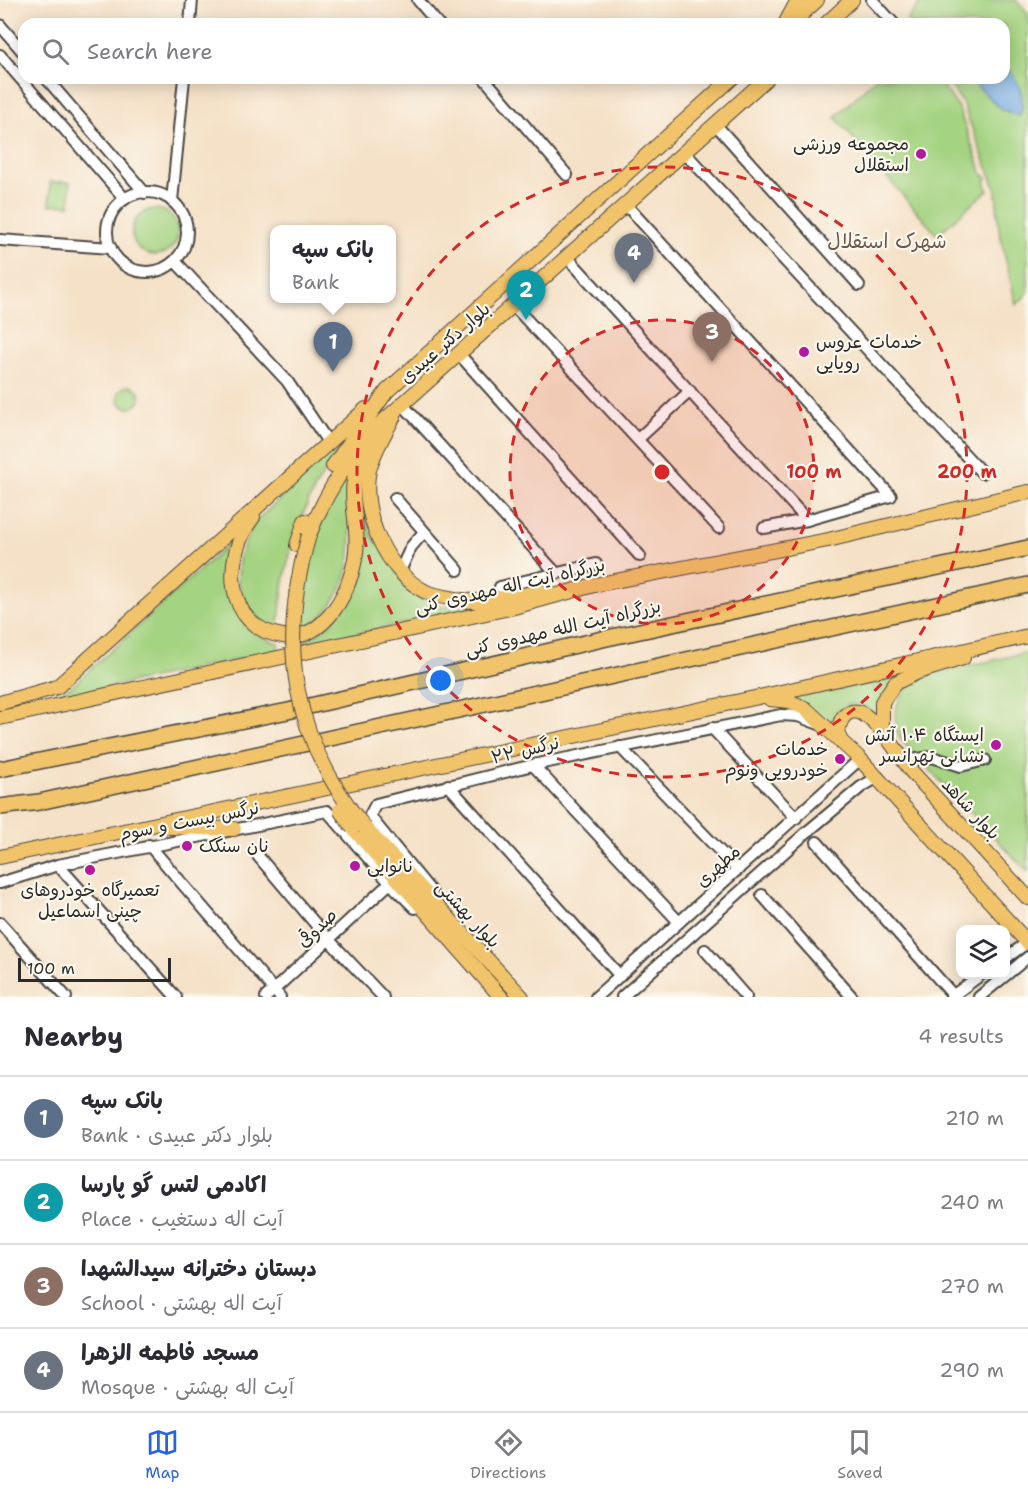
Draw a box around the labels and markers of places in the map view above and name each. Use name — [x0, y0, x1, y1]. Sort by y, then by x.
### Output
place label: مجموعه ورزشی استقلال — [793, 132, 909, 177]
marker: مجموعه ورزشی استقلال — [914, 147, 928, 161]
pin: 4 — [614, 234, 654, 283]
pin: 2 — [506, 270, 546, 320]
pin: 3 — [692, 312, 732, 362]
pin: 1 — [314, 322, 352, 372]
place label: خدمات عروس رویایی — [816, 330, 922, 375]
marker: خدمات عروس رویایی — [797, 345, 811, 359]
centre of rings — [652, 462, 672, 482]
place label: ایستگاه ۱۰۴ آتش ‌نشانی تهرانسر — [865, 723, 984, 768]
place label: خدمات خودرویی ونوم — [725, 737, 828, 784]
marker: ایستگاه ۱۰۴ آتش ‌نشانی تهرانسر — [989, 738, 1003, 752]
marker: خدمات خودرویی ونوم — [833, 752, 847, 766]
place label: نان سنگک — [199, 834, 269, 858]
marker: نان سنگک — [180, 839, 194, 853]
place label: نانوایی — [367, 854, 414, 878]
marker: نانوایی — [348, 859, 362, 873]
marker: تعمیرگاه خودروهای چینی اسماعیل — [83, 863, 97, 877]
place label: تعمیرگاه خودروهای چینی اسماعیل — [21, 878, 160, 923]

